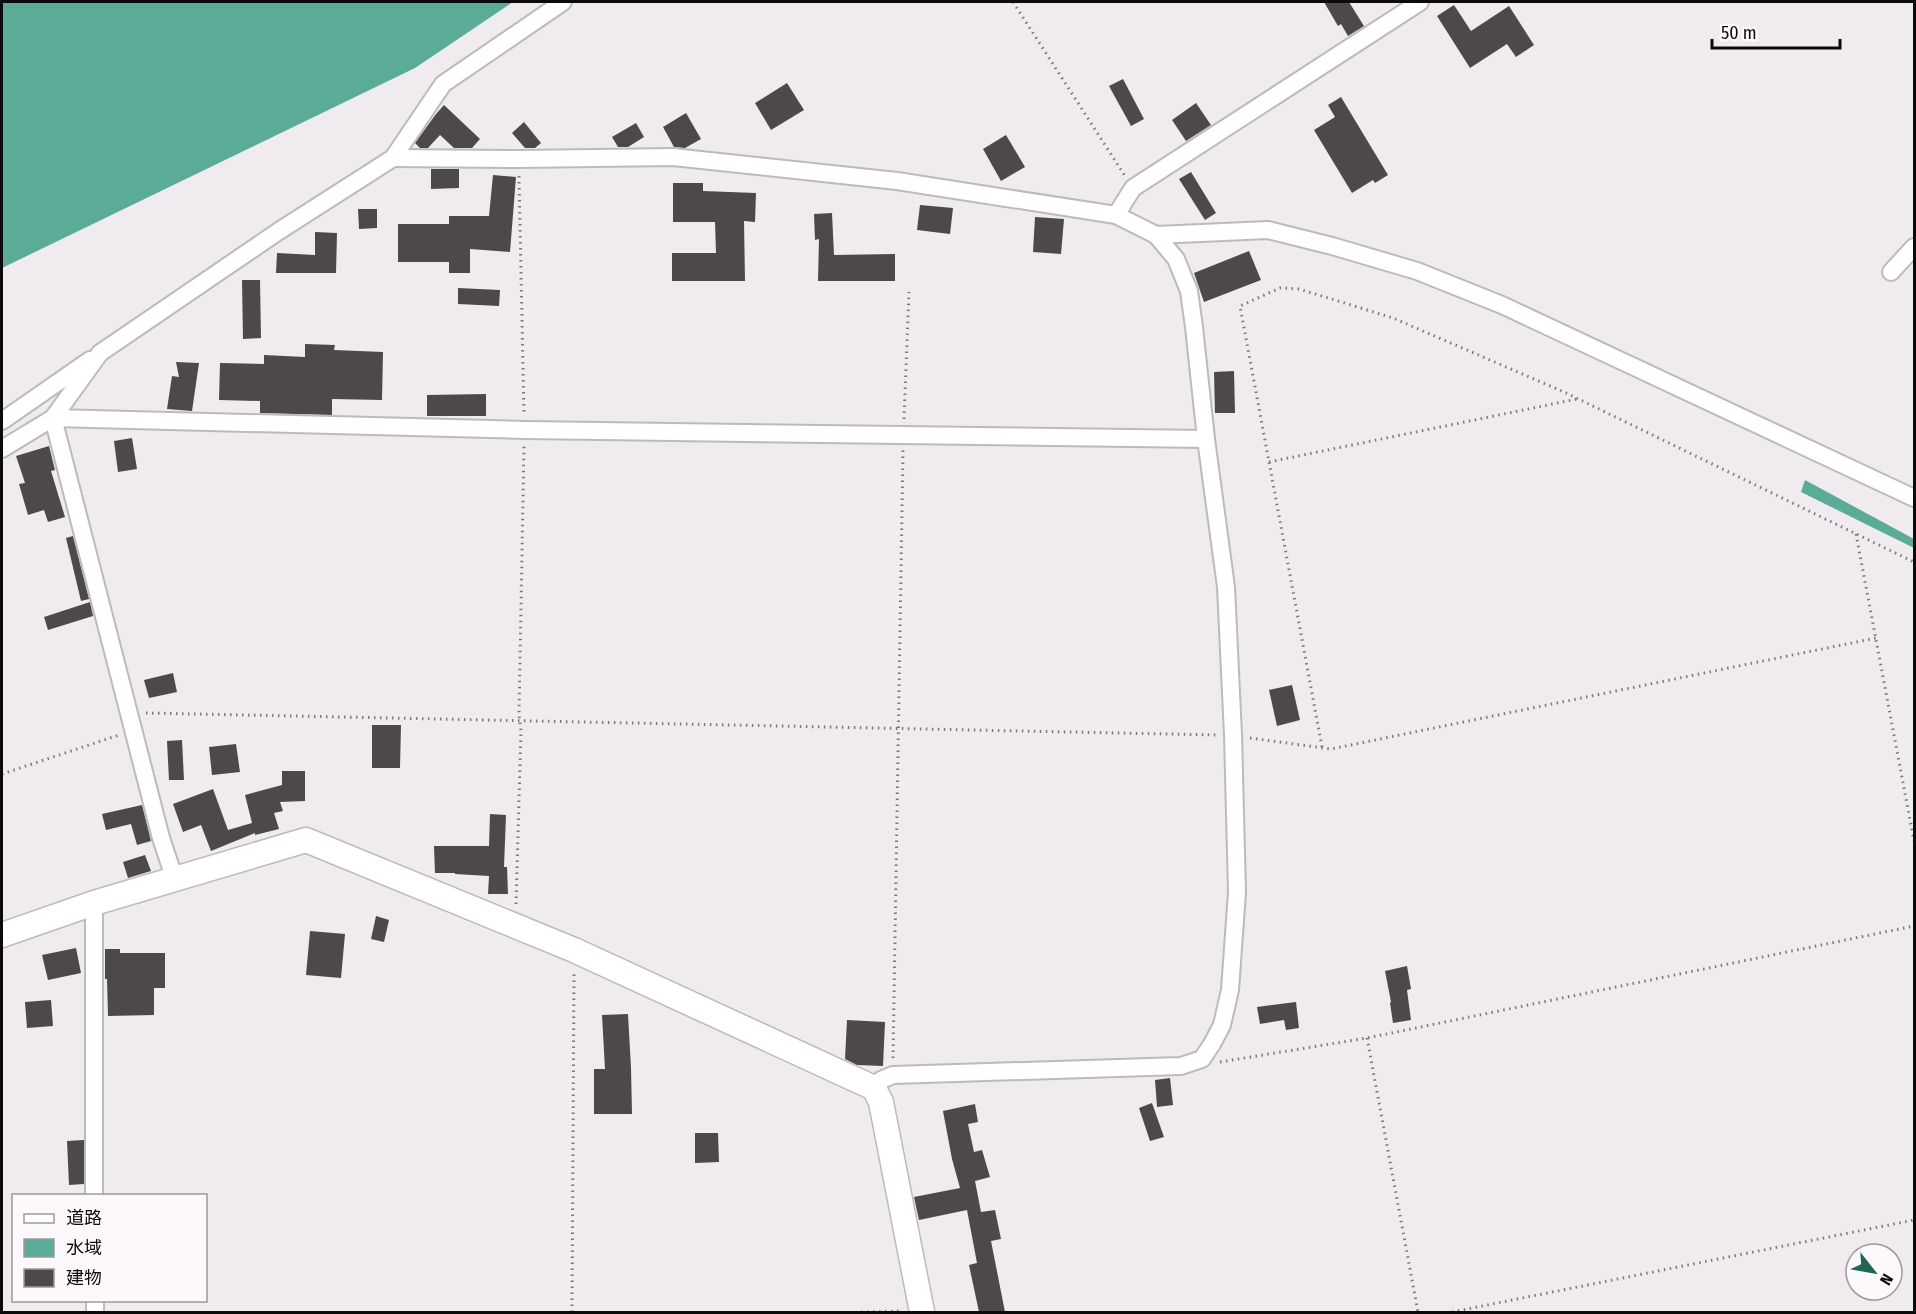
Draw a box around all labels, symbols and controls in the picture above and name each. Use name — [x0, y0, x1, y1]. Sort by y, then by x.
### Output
scale bar — [1712, 12, 1840, 50]
text: 50 m — [1721, 22, 1757, 44]
legend — [12, 1194, 207, 1302]
text: 道路 — [66, 1207, 102, 1229]
text: 水域 — [66, 1237, 102, 1259]
north arrow — [1844, 1242, 1904, 1302]
text: 建物 — [66, 1267, 102, 1289]
text: N — [1876, 1270, 1897, 1288]

